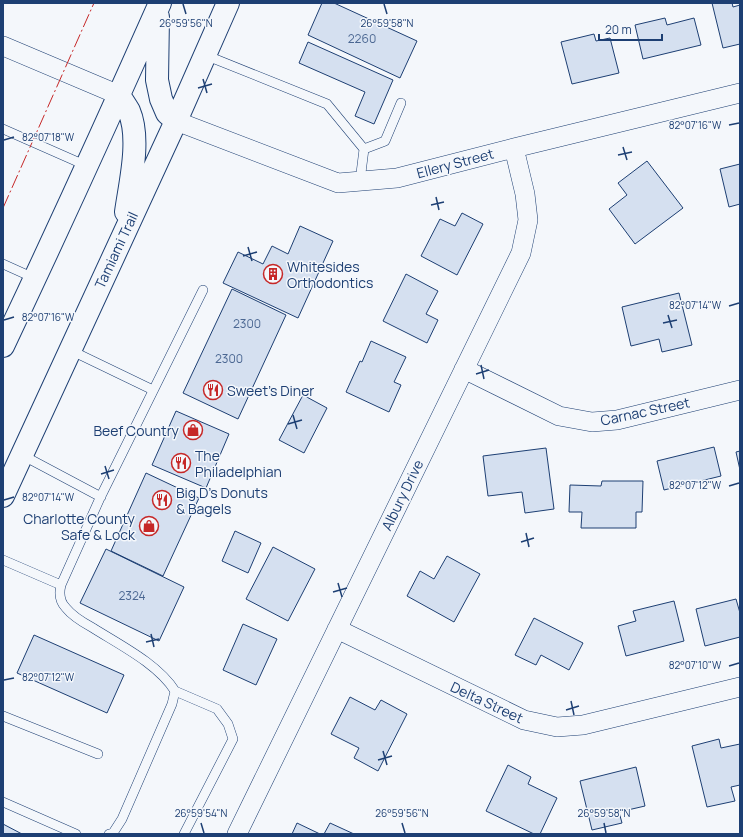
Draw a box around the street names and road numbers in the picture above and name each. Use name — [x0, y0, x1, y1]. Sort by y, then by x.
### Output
street label: Ellery Street — [414, 144, 496, 182]
street label: Tamiami Trail — [90, 208, 142, 292]
street label: Carnac Street — [599, 392, 692, 430]
street label: Albury Drive — [377, 456, 427, 534]
street label: Delta Street — [448, 677, 527, 727]

